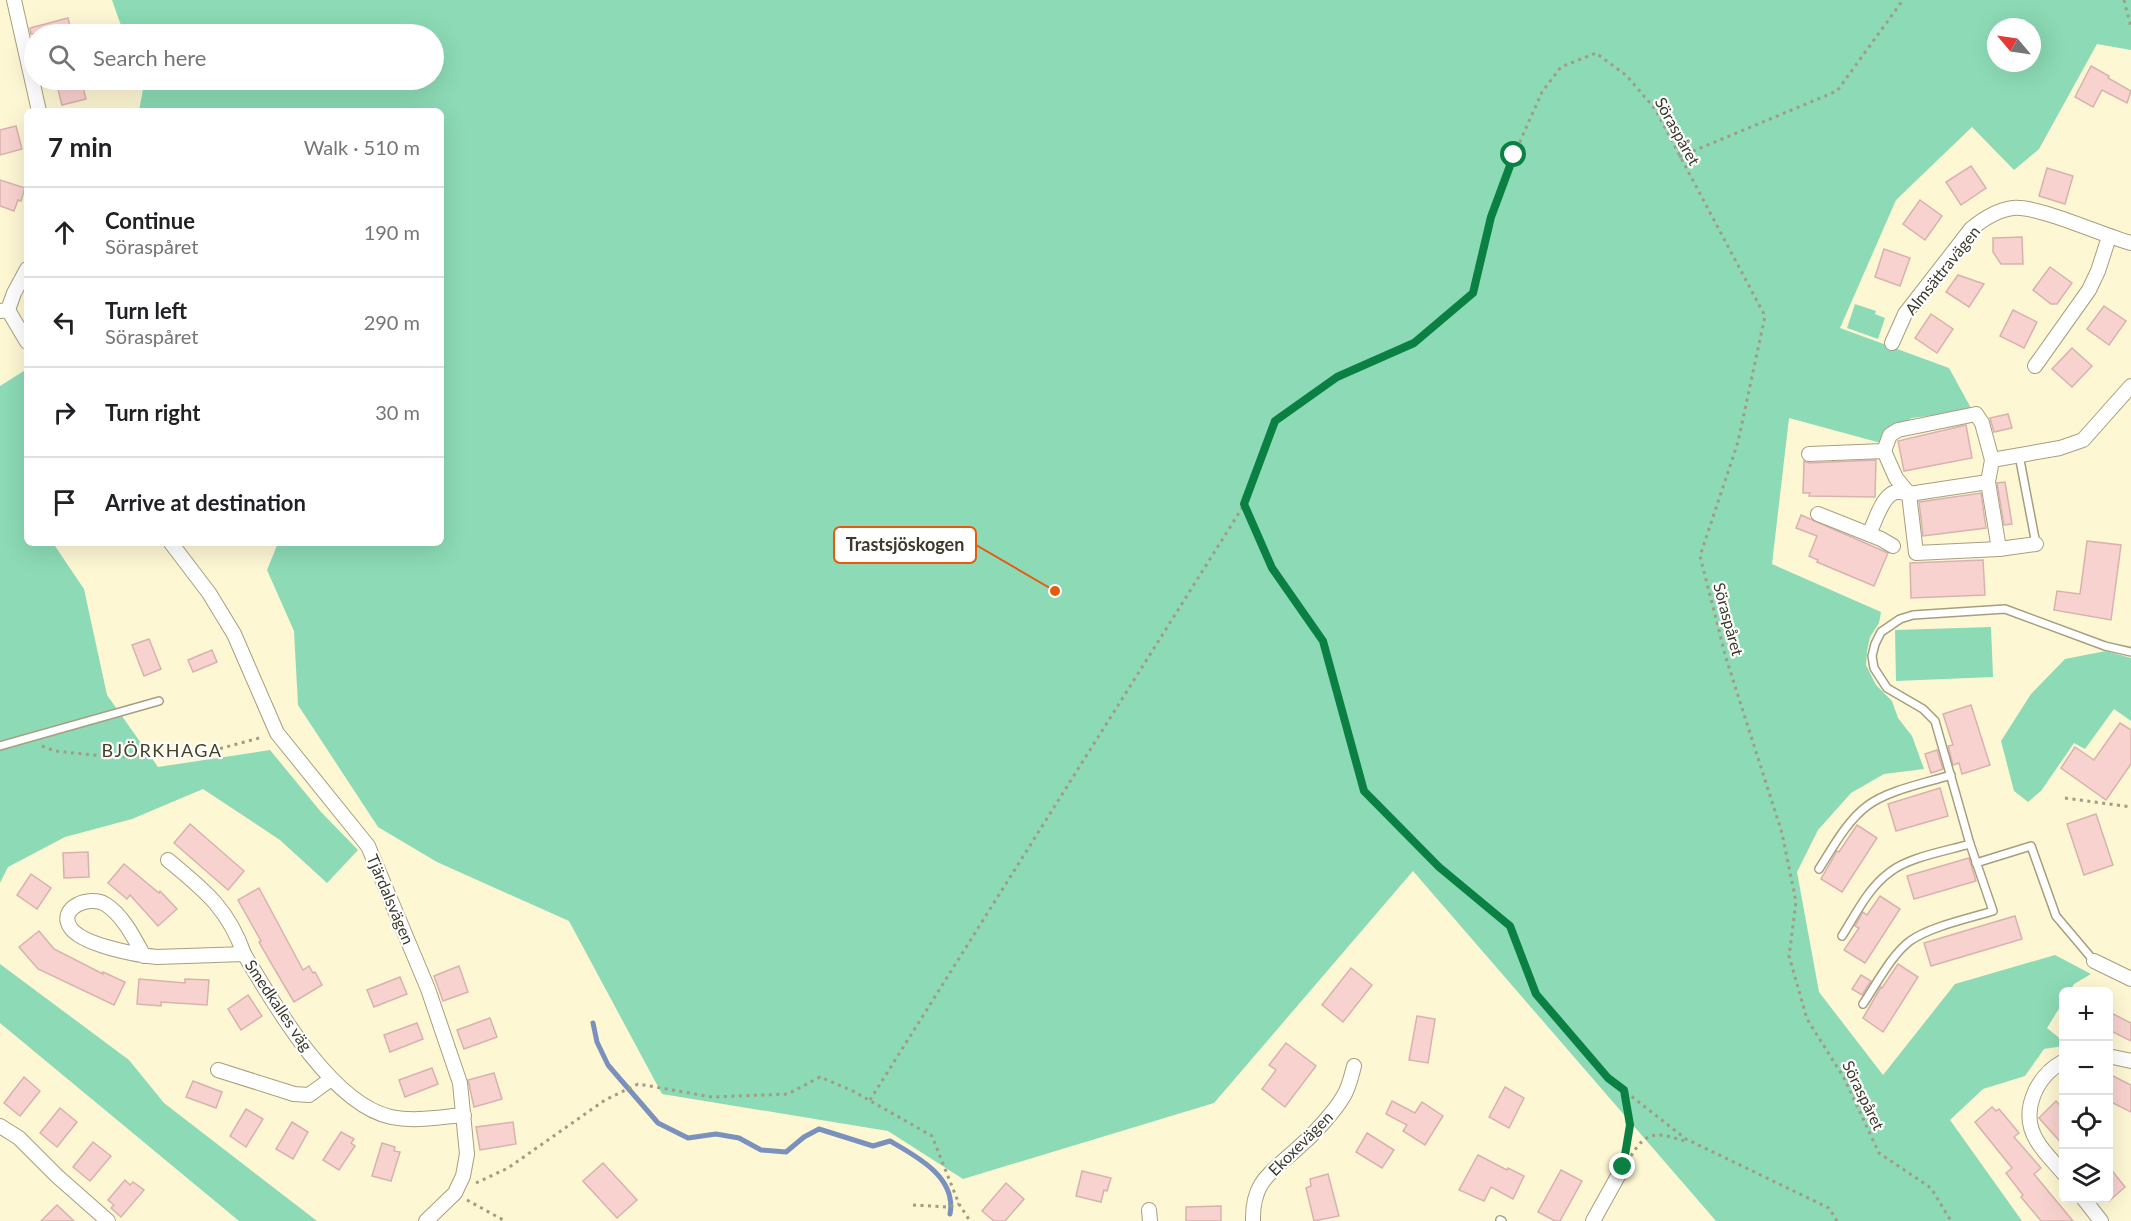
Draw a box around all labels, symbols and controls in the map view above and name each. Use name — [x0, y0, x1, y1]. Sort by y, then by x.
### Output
north arrow — [1987, 18, 2041, 72]
search box — [24, 24, 444, 90]
icon: search — [45, 41, 78, 74]
text: Search here — [93, 44, 206, 71]
street label: Söraspåret — [1652, 94, 1705, 169]
text: 7 min — [48, 131, 112, 163]
text: Walk · 510 m — [304, 135, 420, 159]
route start — [1500, 141, 1526, 167]
text: Continue — [105, 207, 195, 234]
icon: ahead — [48, 216, 81, 249]
text: 190 m — [364, 220, 420, 244]
street label: Almsättravägen — [1900, 222, 1984, 318]
text: Söraspåret — [105, 234, 199, 258]
text: Turn left — [105, 297, 187, 324]
icon: left — [48, 306, 81, 339]
text: 290 m — [364, 310, 420, 334]
text: Söraspåret — [105, 324, 199, 348]
icon: right — [48, 396, 81, 429]
text: Turn right — [105, 399, 200, 426]
text: 30 m — [375, 400, 420, 424]
icon: arrive — [48, 486, 81, 519]
text: Arrive at destination — [105, 489, 306, 516]
callout: Trastsjöskogen — [834, 527, 976, 563]
text: Trastsjöskogen — [846, 533, 964, 555]
street label: Söraspåret — [1710, 580, 1748, 658]
district label: BJÖRKHAGA — [101, 739, 223, 761]
street label: Tjärdalsvägen — [364, 851, 418, 947]
street label: Smedkalles väg — [241, 956, 317, 1054]
map controls — [2059, 987, 2113, 1203]
button: + — [2059, 987, 2113, 1041]
button: − — [2059, 1041, 2113, 1095]
street label: Söraspåret — [1839, 1057, 1889, 1133]
button: locate — [2059, 1095, 2113, 1149]
street label: Ekoxevägen — [1264, 1107, 1336, 1179]
button: layers — [2059, 1149, 2113, 1203]
route end — [1609, 1153, 1635, 1179]

